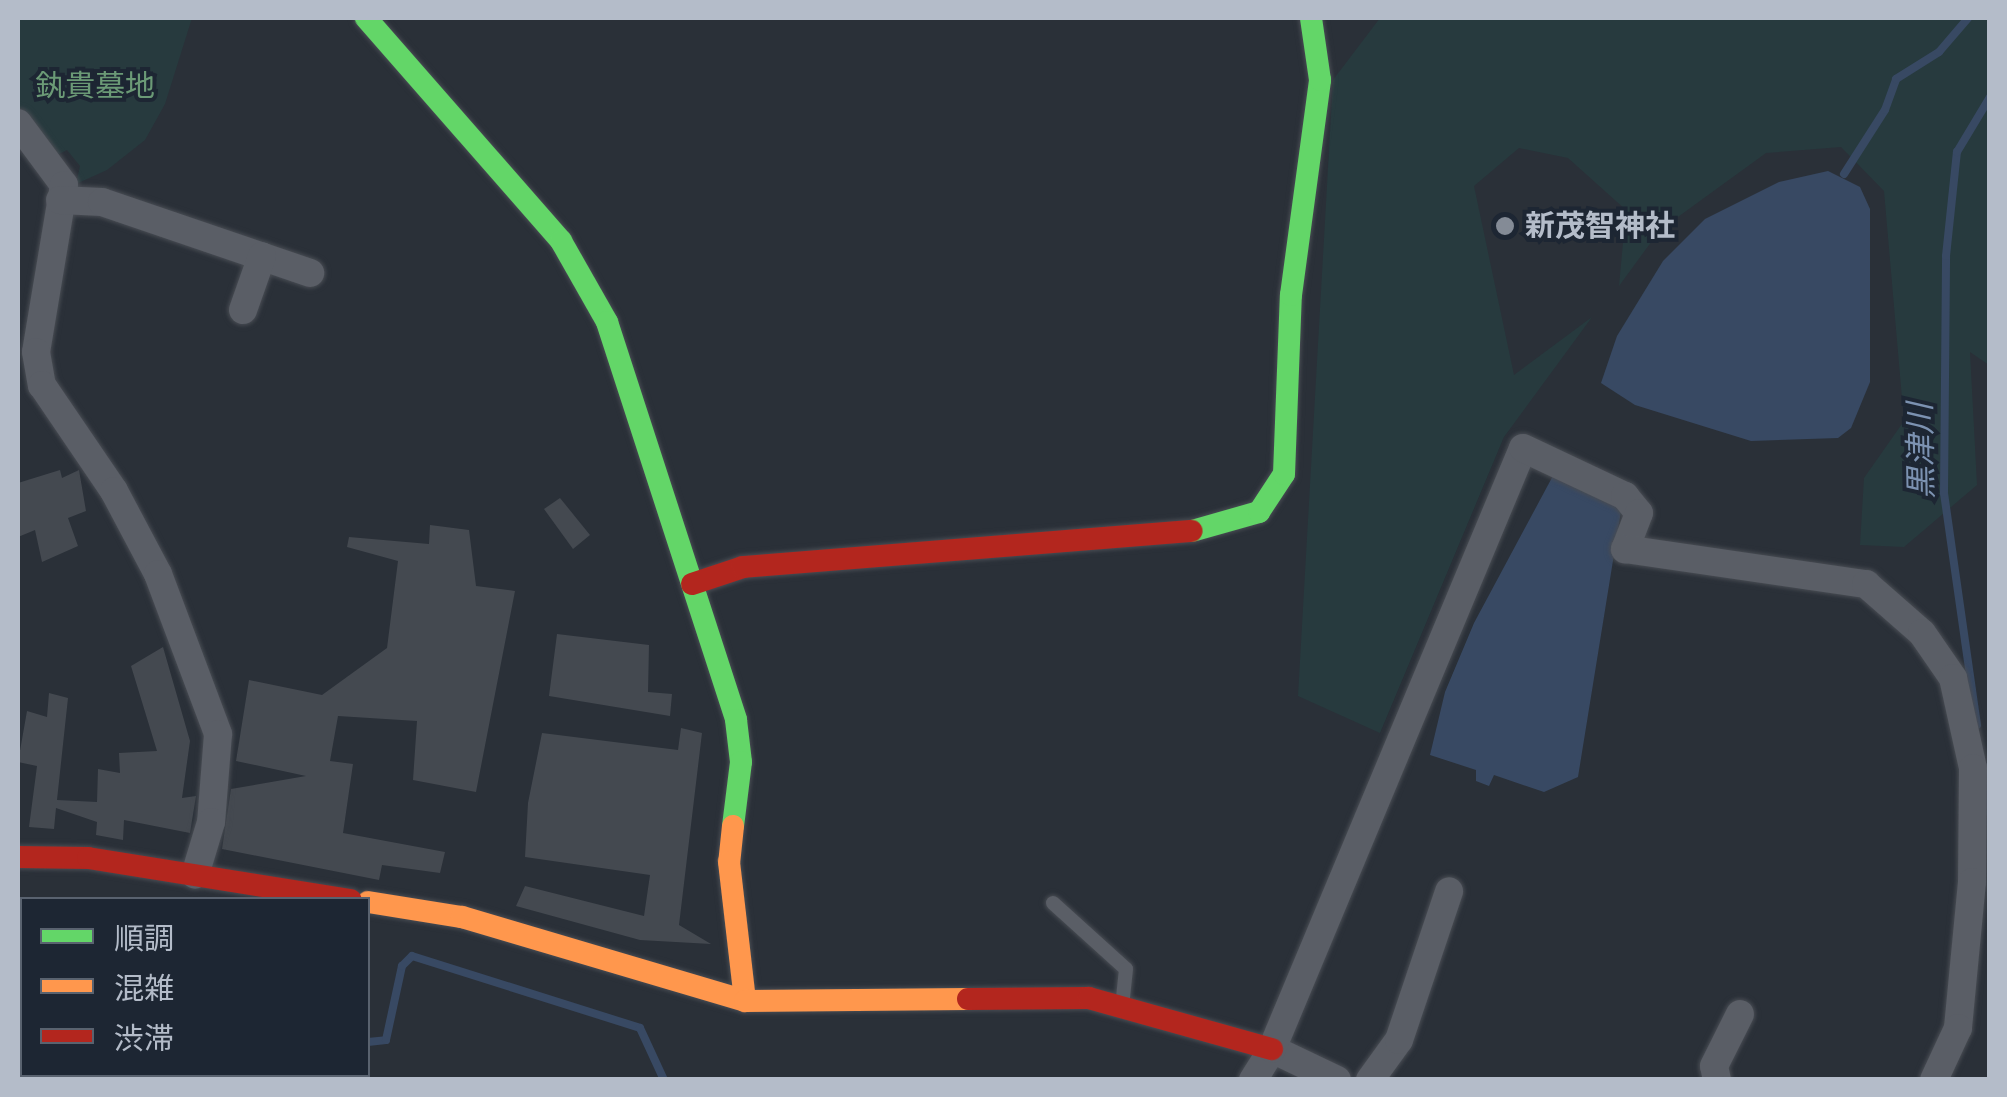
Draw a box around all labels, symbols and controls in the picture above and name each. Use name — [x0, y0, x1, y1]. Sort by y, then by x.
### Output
park label: 釻貴墓地 — [35, 68, 155, 104]
place label: 新茂智神社 — [1525, 208, 1675, 244]
marker: 新茂智神社 — [1494, 215, 1516, 237]
water label: 黒津川 — [1901, 403, 1941, 499]
legend — [20, 897, 370, 1077]
text: 順調 — [114, 919, 174, 958]
text: 混雑 — [114, 969, 174, 1008]
text: 渋滞 — [114, 1019, 174, 1058]

